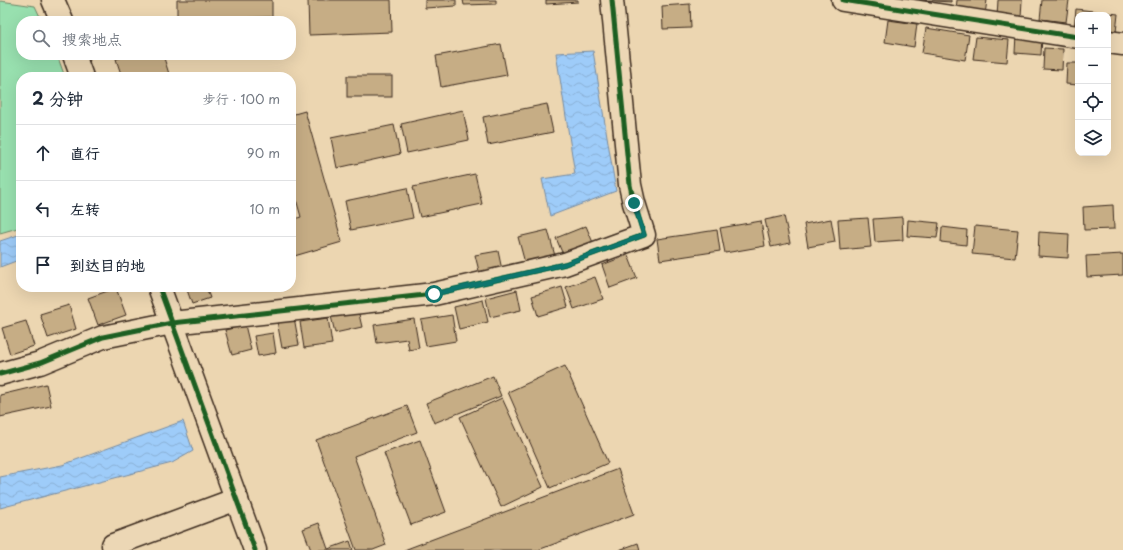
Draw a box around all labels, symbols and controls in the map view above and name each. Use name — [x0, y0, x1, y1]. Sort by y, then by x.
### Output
map controls — [1075, 12, 1111, 156]
button: + — [1075, 12, 1111, 48]
search box — [16, 16, 296, 60]
icon: search — [30, 27, 52, 49]
text: 搜索地点 — [62, 27, 122, 50]
button: − — [1075, 48, 1111, 84]
button: locate — [1075, 84, 1111, 120]
text: 2 分钟 — [32, 85, 83, 111]
text: 步行 · 100 m — [202, 89, 280, 108]
button: layers — [1075, 120, 1111, 156]
text: 直行 — [70, 141, 100, 164]
icon: ahead — [32, 142, 54, 164]
text: 90 m — [247, 143, 280, 162]
route end — [625, 194, 643, 212]
text: 左转 — [70, 197, 100, 220]
icon: left — [32, 198, 54, 220]
text: 10 m — [250, 199, 280, 218]
text: 到达目的地 — [70, 253, 145, 276]
icon: arrive — [32, 254, 54, 276]
route start — [425, 285, 443, 303]

